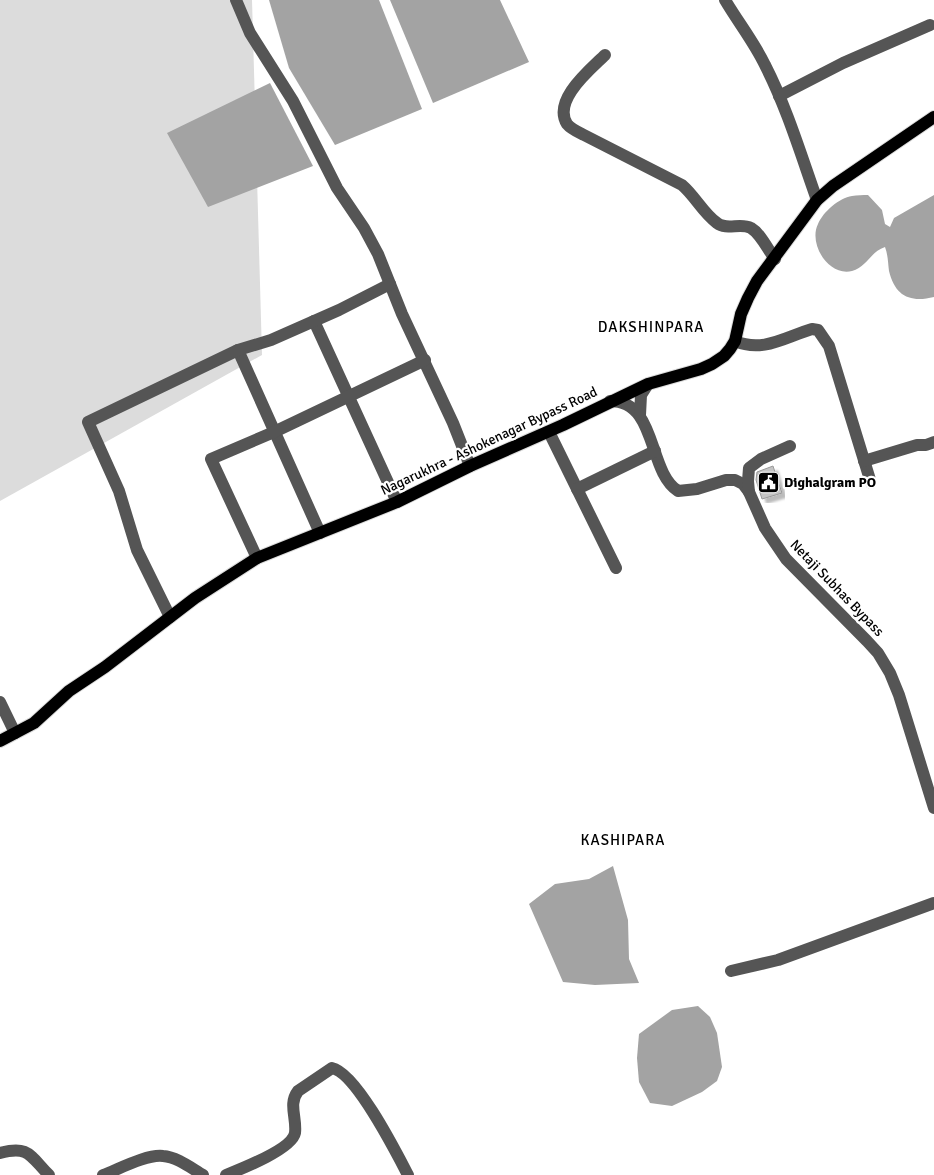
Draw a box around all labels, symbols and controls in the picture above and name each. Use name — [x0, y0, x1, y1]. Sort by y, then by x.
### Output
district label: DAKSHINPARA — [598, 318, 704, 336]
street label: Nagarukhra - Ashokenagar Bypass Road — [378, 383, 600, 499]
public building icon: Dighalgram PO — [756, 470, 780, 494]
place label: Dighalgram PO — [784, 474, 876, 491]
street label: Netaji Subhas Bypass — [787, 536, 887, 640]
district label: KASHIPARA — [581, 831, 665, 849]

